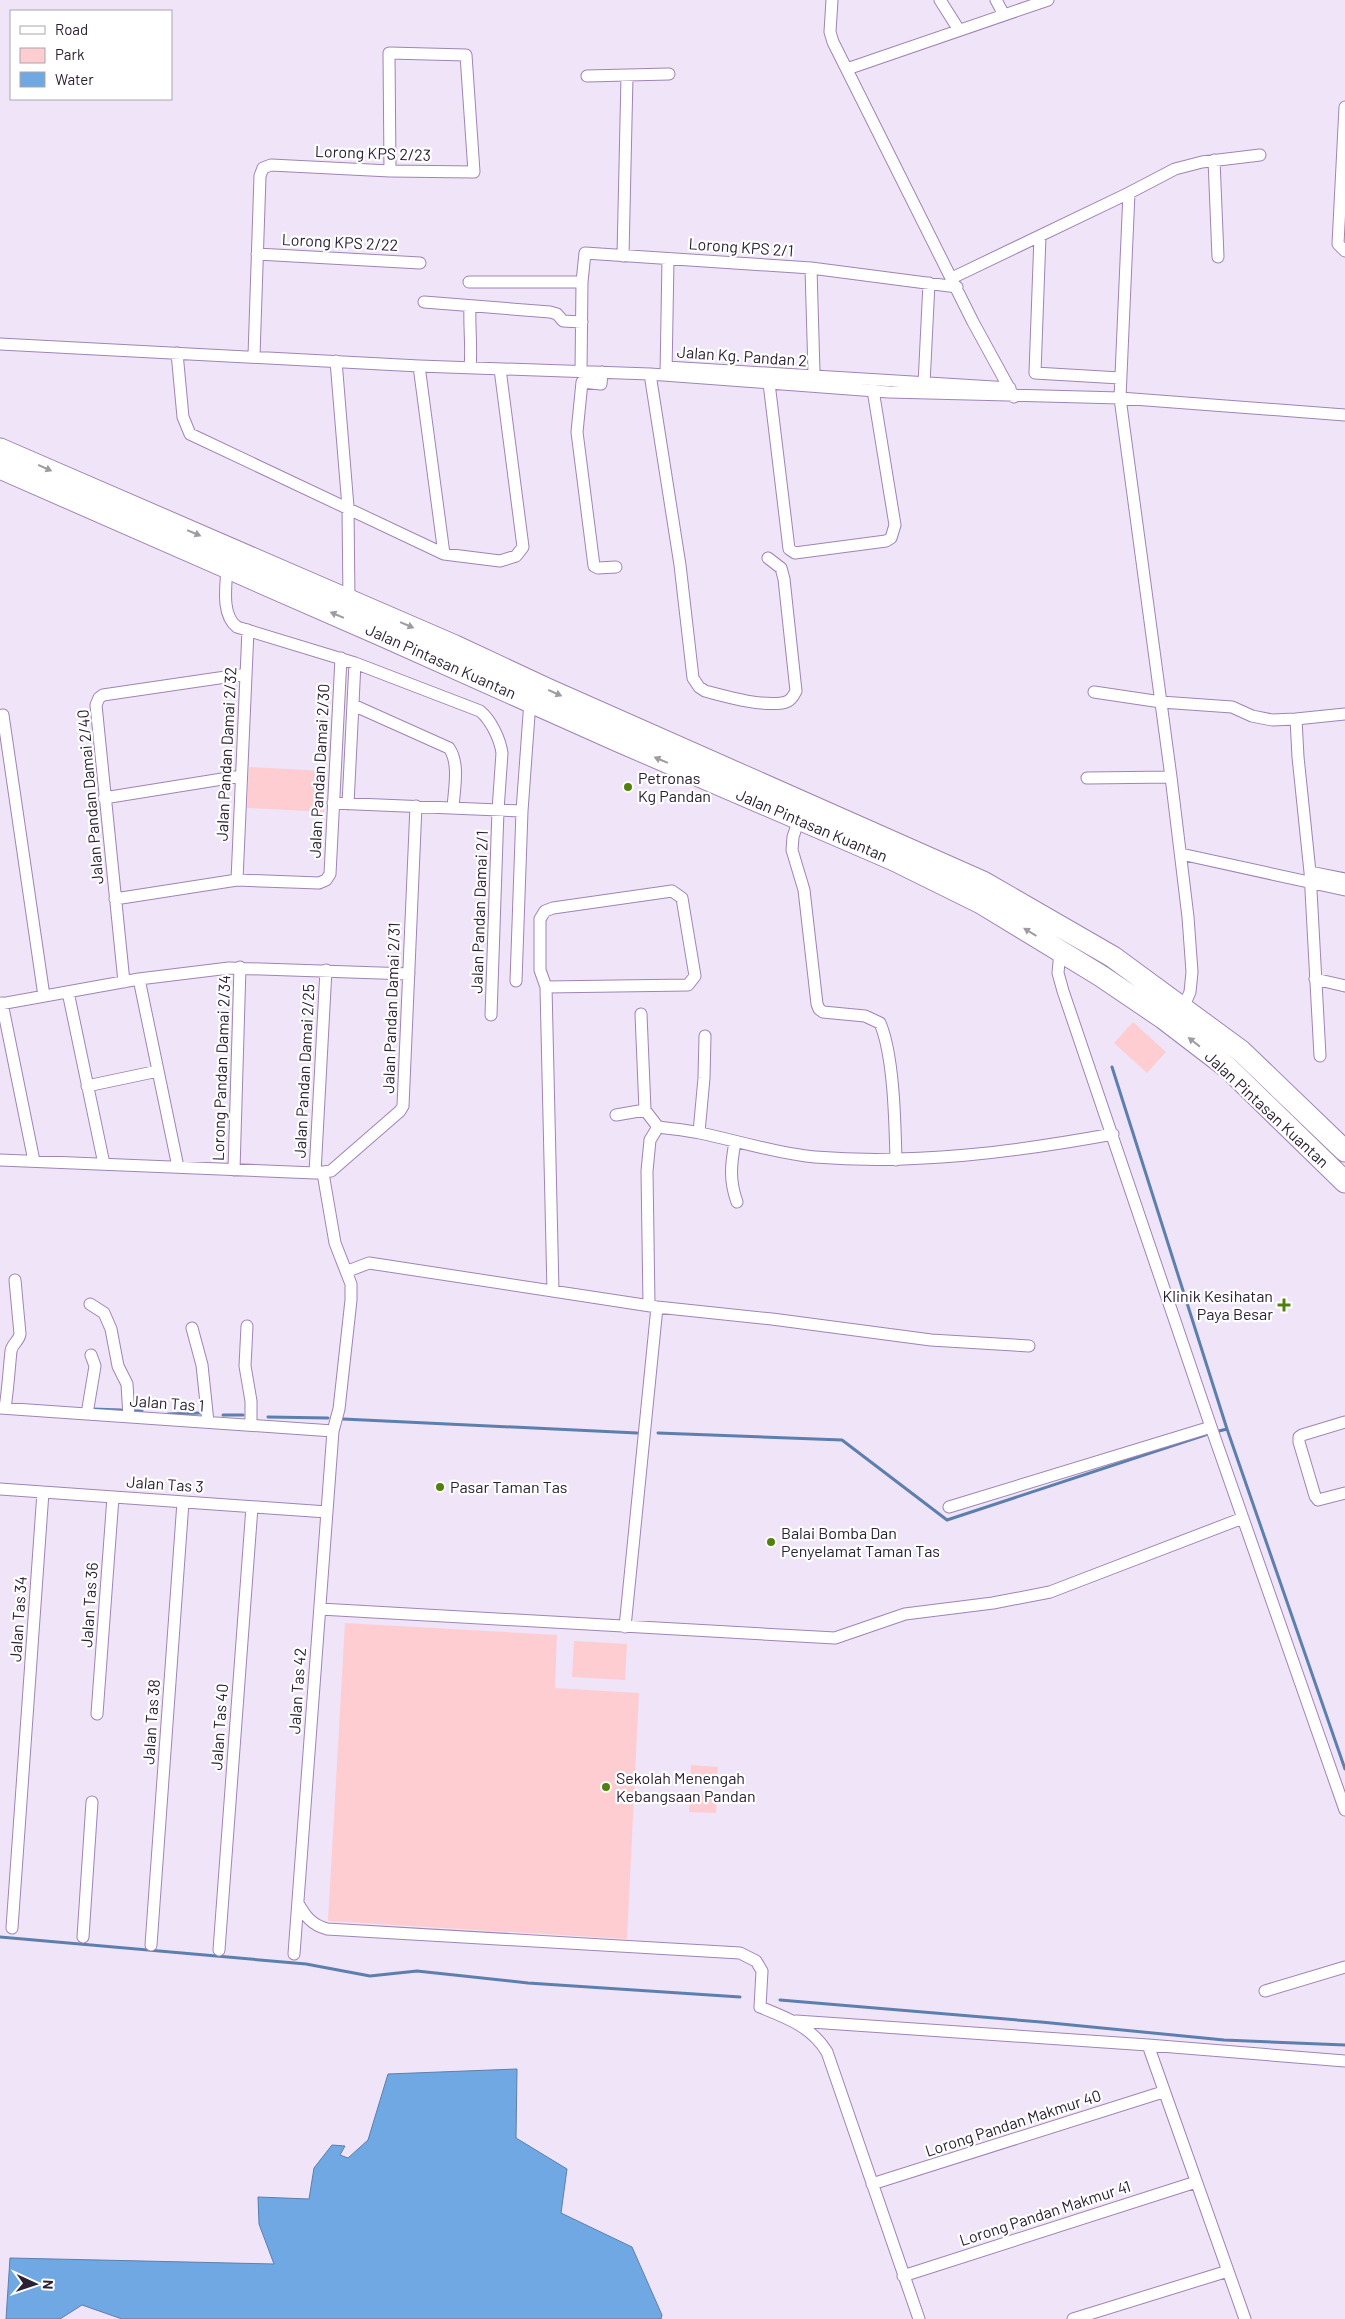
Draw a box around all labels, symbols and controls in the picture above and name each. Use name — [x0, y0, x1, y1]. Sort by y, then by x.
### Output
legend — [10, 10, 172, 100]
text: Road — [55, 20, 88, 38]
text: Park — [55, 45, 85, 63]
text: Water — [55, 70, 94, 88]
street label: Lorong KPS 2/23 — [315, 141, 431, 164]
street label: Lorong KPS 2/22 — [281, 229, 399, 254]
street label: Lorong KPS 2/1 — [688, 233, 794, 260]
street label: Jalan Kg. Pandan 2 — [676, 341, 808, 370]
one-way arrow — [38, 465, 52, 473]
one-way arrow — [187, 529, 201, 537]
one-way arrow — [330, 611, 344, 619]
street label: Jalan Pintasan Kuantan — [363, 619, 519, 702]
one-way arrow — [400, 622, 414, 630]
street label: Jalan Pandan Damai 2/32 — [211, 666, 240, 842]
street label: Jalan Pandan Damai 2/30 — [304, 683, 333, 859]
one-way arrow — [548, 689, 562, 697]
street label: Jalan Pandan Damai 2/40 — [72, 709, 107, 885]
one-way arrow — [654, 755, 668, 763]
place label: Petronas Kg Pandan — [638, 768, 711, 805]
marker: Petronas Kg Pandan — [622, 781, 634, 793]
street label: Jalan Pintasan Kuantan — [734, 784, 891, 865]
street label: Jalan Pandan Damai 2/1 — [466, 830, 491, 994]
street label: Jalan Pandan Damai 2/31 — [378, 922, 403, 1094]
one-way arrow — [1023, 928, 1036, 937]
street label: Lorong Pandan Damai 2/34 — [208, 975, 233, 1161]
street label: Jalan Pandan Damai 2/25 — [289, 983, 318, 1159]
one-way arrow — [1187, 1037, 1201, 1047]
street label: Jalan Pintasan Kuantan — [1201, 1046, 1333, 1171]
place label: Klinik Kesihatan Paya Besar — [1162, 1286, 1273, 1323]
marker: Klinik Kesihatan Paya Besar — [1277, 1298, 1291, 1312]
street label: Jalan Tas 1 — [129, 1390, 205, 1415]
street label: Jalan Tas 3 — [126, 1471, 204, 1496]
place label: Pasar Taman Tas — [450, 1477, 568, 1496]
marker: Pasar Taman Tas — [434, 1481, 446, 1493]
place label: Balai Bomba Dan Penyelamat Taman Tas — [781, 1523, 940, 1560]
marker: Balai Bomba Dan Penyelamat Taman Tas — [765, 1536, 777, 1548]
street label: Jalan Tas 36 — [76, 1562, 101, 1648]
street label: Jalan Tas 34 — [5, 1575, 30, 1663]
street label: Jalan Tas 42 — [284, 1647, 309, 1735]
street label: Jalan Tas 38 — [138, 1679, 163, 1765]
street label: Jalan Tas 40 — [206, 1683, 231, 1771]
place label: Sekolah Menengah Kebangsaan Pandan — [616, 1768, 756, 1805]
marker: Sekolah Menengah Kebangsaan Pandan — [600, 1781, 612, 1793]
street label: Lorong Pandan Makmur 40 — [922, 2085, 1103, 2160]
street label: Lorong Pandan Makmur 41 — [957, 2176, 1133, 2249]
north arrow — [10, 2259, 60, 2309]
text: N — [40, 2280, 57, 2290]

